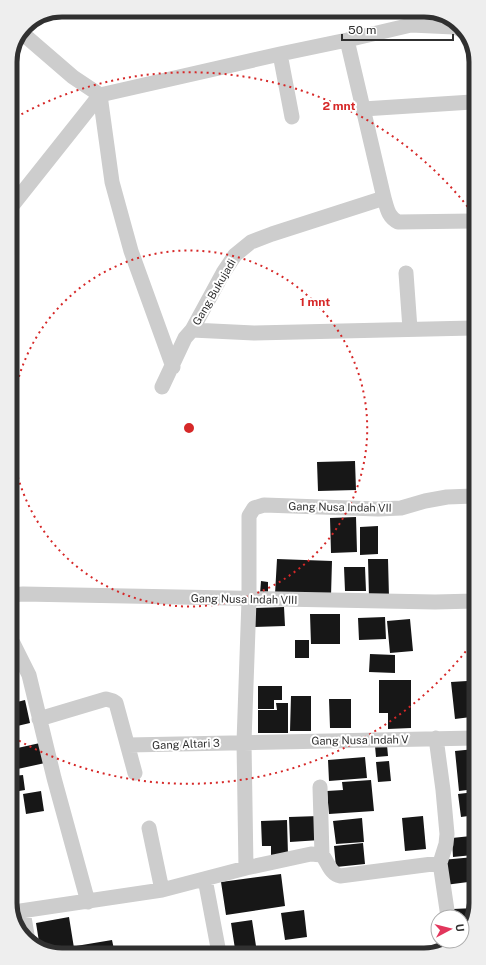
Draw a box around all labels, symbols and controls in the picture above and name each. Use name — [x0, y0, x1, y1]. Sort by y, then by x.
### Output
scale bar — [342, 16, 453, 42]
text: 50 m — [348, 23, 376, 37]
text: 2 mnt — [323, 99, 355, 113]
street label: Gang Bukujadi — [190, 257, 238, 327]
text: 1 mnt — [300, 295, 330, 309]
centre of rings — [182, 421, 196, 435]
street label: Gang Nusa Indah VII — [288, 500, 392, 514]
street label: Gang Nusa Indah VIII — [191, 592, 297, 606]
street label: Gang Nusa Indah V — [311, 733, 409, 747]
street label: Gang Altari 3 — [152, 737, 220, 751]
north arrow — [430, 909, 470, 949]
text: U — [453, 923, 466, 932]

